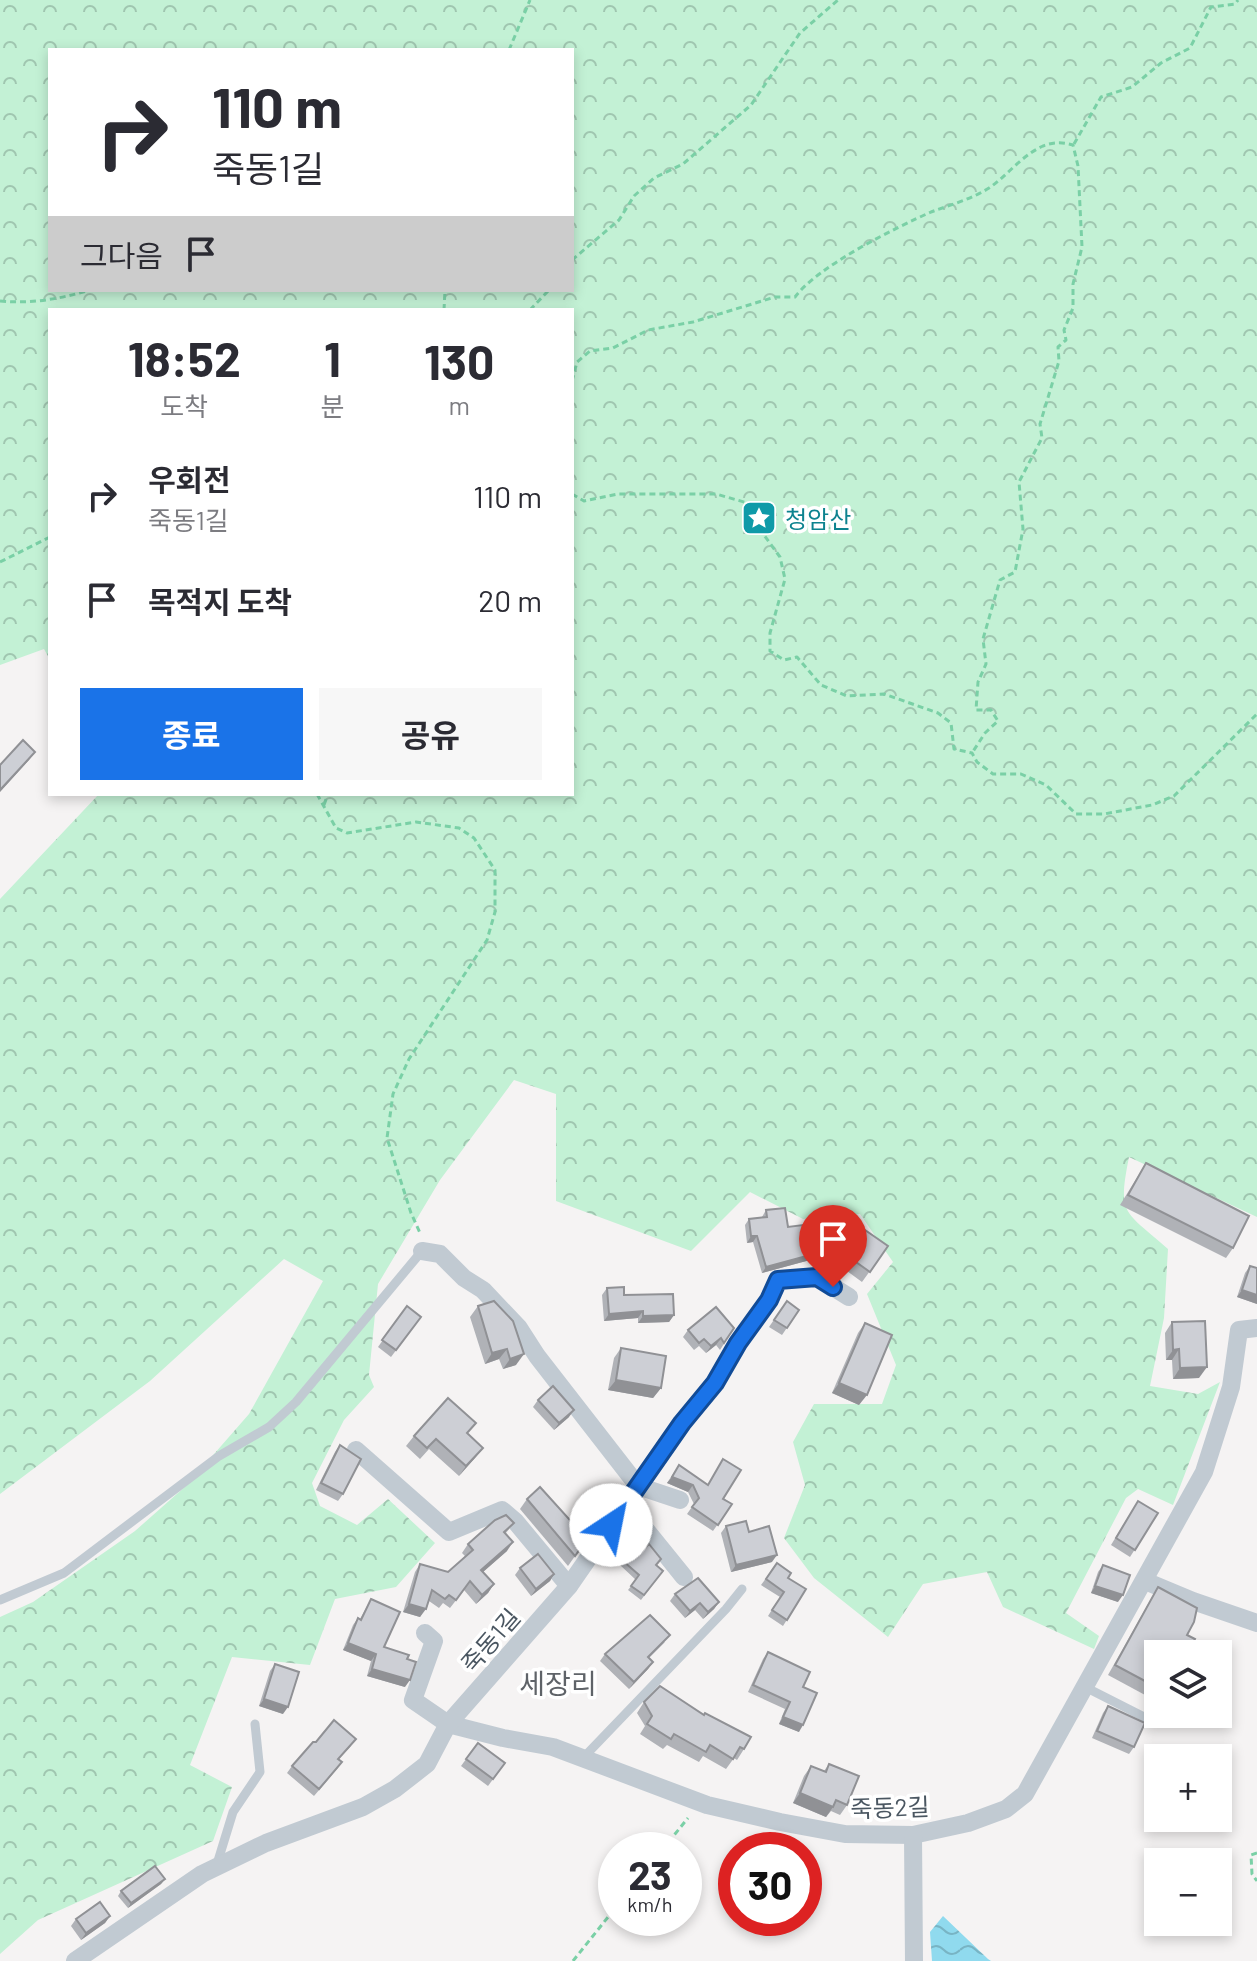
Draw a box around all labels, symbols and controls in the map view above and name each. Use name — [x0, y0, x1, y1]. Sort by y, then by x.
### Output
text: 110 m — [212, 72, 342, 139]
icon: right — [80, 80, 184, 184]
text: 죽동1길 — [212, 146, 324, 189]
icon: arrive — [179, 232, 223, 276]
text: 그다음 — [80, 237, 163, 273]
text: 18:52 — [128, 329, 241, 387]
text: 1 — [324, 329, 341, 387]
text: 130 — [424, 332, 494, 390]
text: m — [448, 389, 470, 420]
text: 도착 — [160, 390, 208, 421]
text: 분 — [320, 390, 344, 421]
text: 우회전 — [148, 461, 231, 497]
icon: right — [80, 474, 124, 518]
text: 110 m — [473, 478, 542, 514]
place icon: 청암산 — [740, 499, 778, 537]
text: 죽동1길 — [148, 504, 229, 535]
place label: 청암산 — [785, 504, 851, 533]
icon: arrive — [80, 578, 124, 622]
text: 20 m — [478, 582, 542, 618]
text: 목적지 도착 — [148, 583, 292, 619]
button: 종료 — [80, 688, 303, 780]
button: 공유 — [319, 688, 542, 780]
pin — [799, 1205, 867, 1287]
icon: arrive — [811, 1217, 855, 1261]
position arrow — [569, 1483, 653, 1567]
street label: 죽동1길 — [455, 1602, 525, 1678]
map controls — [1144, 1640, 1232, 1936]
button: layers — [1144, 1640, 1232, 1728]
district label: 세장리 — [519, 1666, 597, 1700]
button: + — [1144, 1744, 1232, 1832]
street label: 죽동2길 — [850, 1791, 930, 1823]
speed limit sign: 30 — [718, 1832, 822, 1936]
button: − — [1144, 1848, 1232, 1936]
text: 23 — [628, 1850, 672, 1898]
text: km/h — [627, 1892, 673, 1916]

